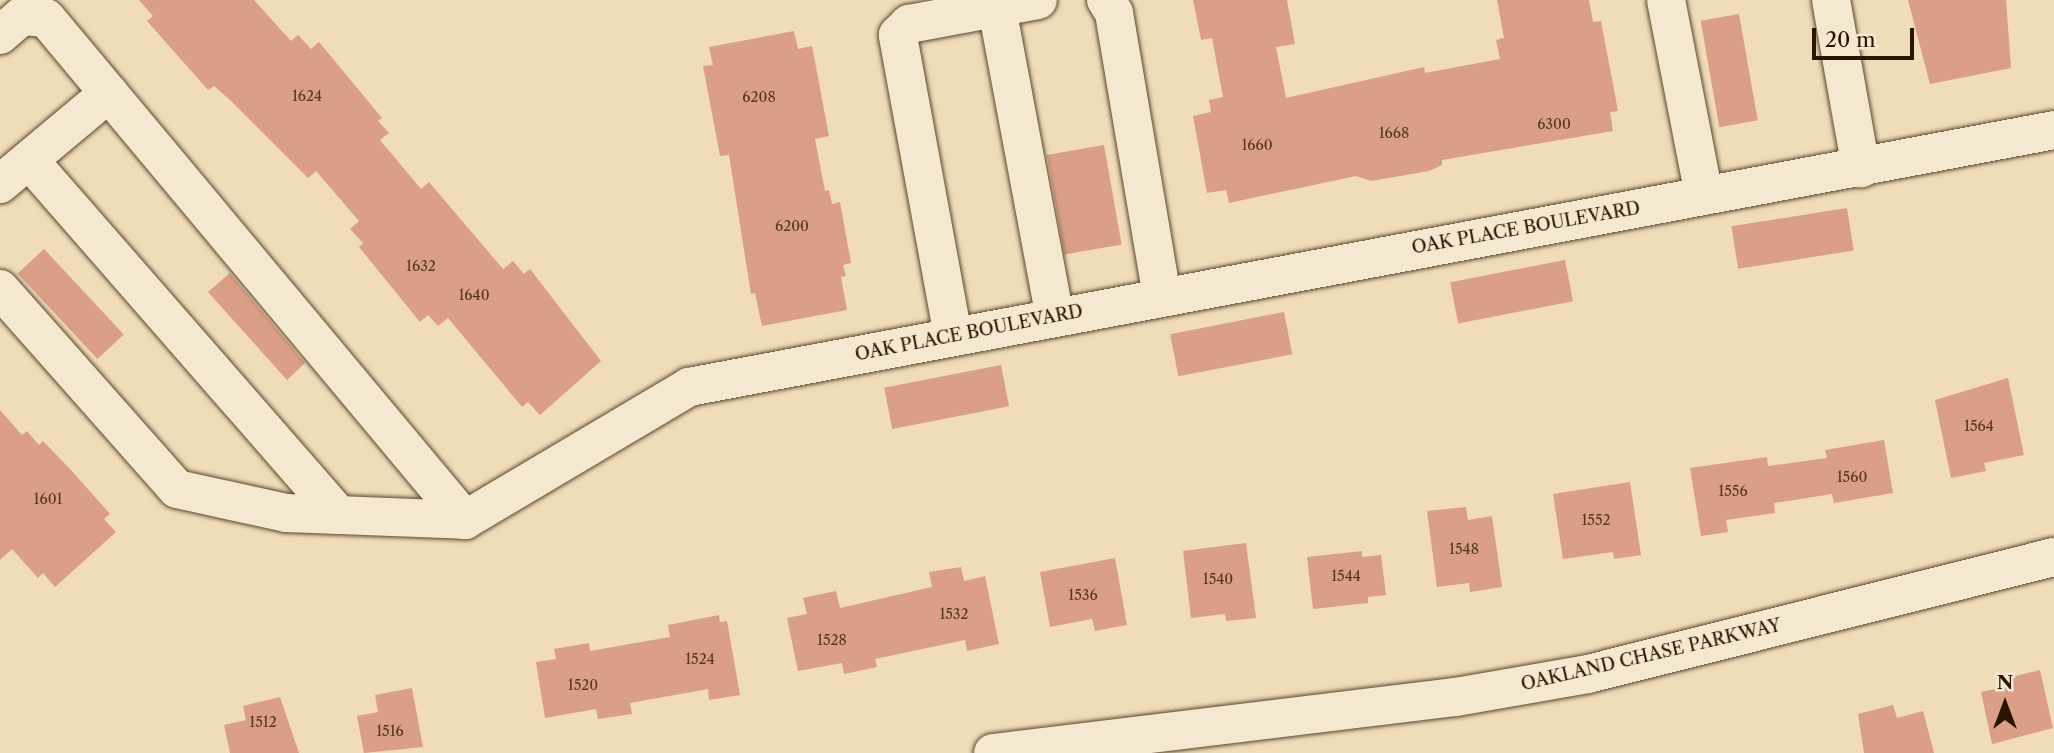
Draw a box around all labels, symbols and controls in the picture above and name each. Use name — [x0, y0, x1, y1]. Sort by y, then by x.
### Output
scale bar — [1816, 14, 1918, 58]
text: 20 m — [1825, 27, 1876, 52]
house number: 1624 — [292, 88, 322, 104]
house number: 6208 — [742, 89, 776, 105]
house number: 6300 — [1537, 116, 1571, 132]
house number: 1668 — [1379, 125, 1409, 141]
house number: 1660 — [1241, 137, 1273, 153]
street label: OAK PLACE BOULEVARD — [1410, 197, 1642, 259]
house number: 6200 — [775, 218, 809, 234]
house number: 1632 — [406, 258, 436, 274]
house number: 1640 — [458, 287, 490, 303]
street label: OAK PLACE BOULEVARD — [853, 300, 1085, 366]
house number: 1564 — [1964, 418, 1994, 434]
house number: 1560 — [1837, 469, 1867, 485]
house number: 1556 — [1718, 483, 1748, 499]
house number: 1601 — [34, 491, 62, 507]
house number: 1552 — [1581, 512, 1611, 528]
house number: 1548 — [1449, 541, 1479, 557]
house number: 1544 — [1331, 568, 1361, 584]
house number: 1540 — [1203, 571, 1233, 587]
house number: 1536 — [1068, 587, 1098, 603]
house number: 1532 — [939, 606, 969, 622]
street label: OAKLAND CHASE PARKWAY — [1519, 615, 1783, 695]
house number: 1528 — [817, 632, 847, 648]
house number: 1524 — [685, 651, 715, 667]
north arrow — [1970, 669, 2040, 739]
text: N — [1997, 671, 2013, 694]
house number: 1520 — [568, 677, 598, 693]
house number: 1512 — [249, 714, 277, 730]
house number: 1516 — [376, 723, 404, 739]

